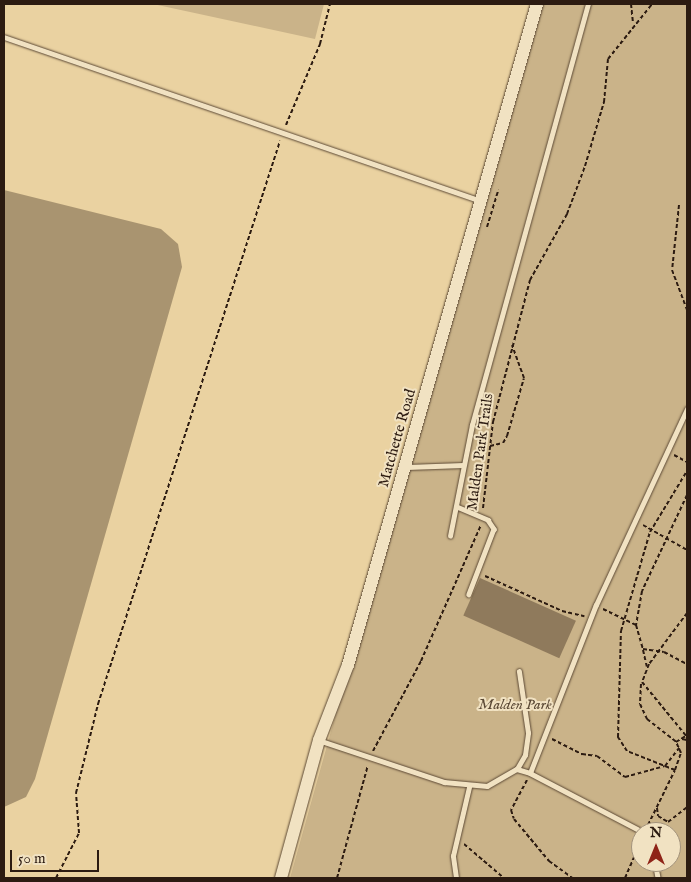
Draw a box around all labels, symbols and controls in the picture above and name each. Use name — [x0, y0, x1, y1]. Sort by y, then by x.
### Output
street label: Matchette Road — [374, 387, 420, 489]
street label: Malden Park Trails — [463, 392, 497, 512]
park label: Malden Park — [478, 696, 552, 714]
north arrow — [631, 822, 681, 872]
text: N — [650, 824, 662, 842]
scale bar — [12, 840, 101, 872]
text: 50 m — [18, 849, 46, 868]

